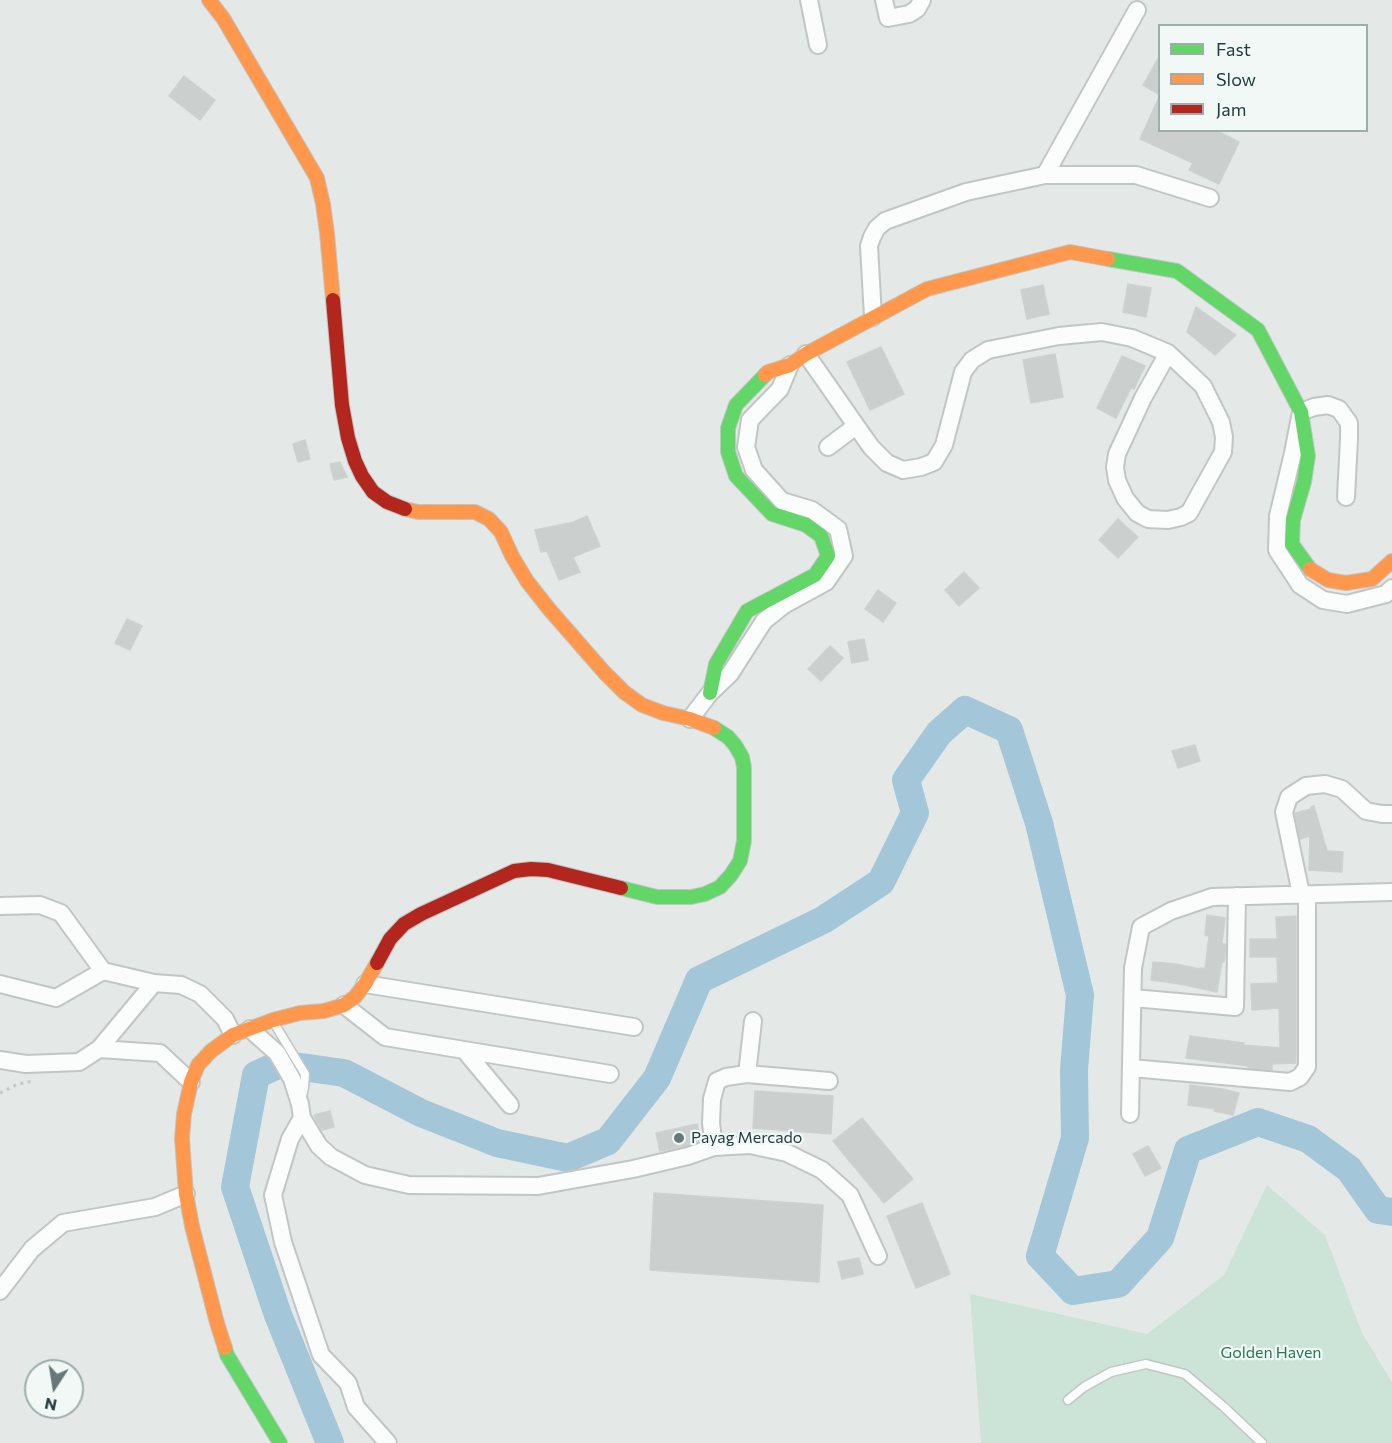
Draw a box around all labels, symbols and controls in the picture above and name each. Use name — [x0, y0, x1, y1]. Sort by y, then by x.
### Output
legend — [1158, 24, 1368, 132]
text: Fast — [1216, 38, 1251, 60]
text: Slow — [1216, 68, 1256, 90]
text: Jam — [1216, 98, 1246, 120]
place label: Payag Mercado — [691, 1128, 802, 1148]
marker: Payag Mercado — [672, 1131, 686, 1145]
park label: Golden Haven — [1221, 1343, 1321, 1363]
north arrow — [24, 1359, 84, 1419]
text: N — [43, 1395, 58, 1416]

